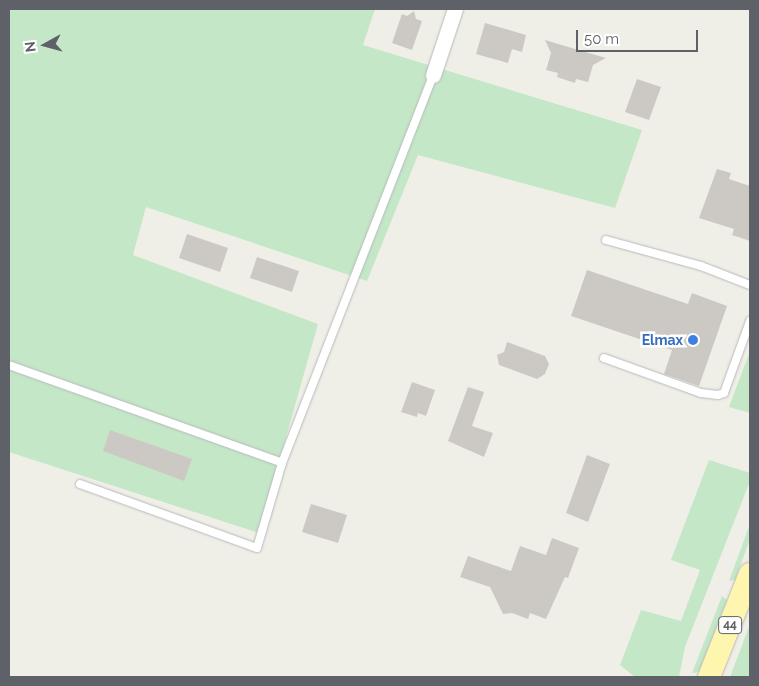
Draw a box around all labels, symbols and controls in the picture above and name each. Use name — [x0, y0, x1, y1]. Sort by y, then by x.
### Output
north arrow — [20, 20, 70, 70]
scale bar — [579, 20, 702, 52]
text: 50 m — [584, 30, 619, 48]
text: N — [22, 41, 39, 53]
place label: Elmax — [642, 332, 683, 348]
marker: Elmax — [687, 334, 699, 346]
road number: 44 — [718, 616, 742, 634]

